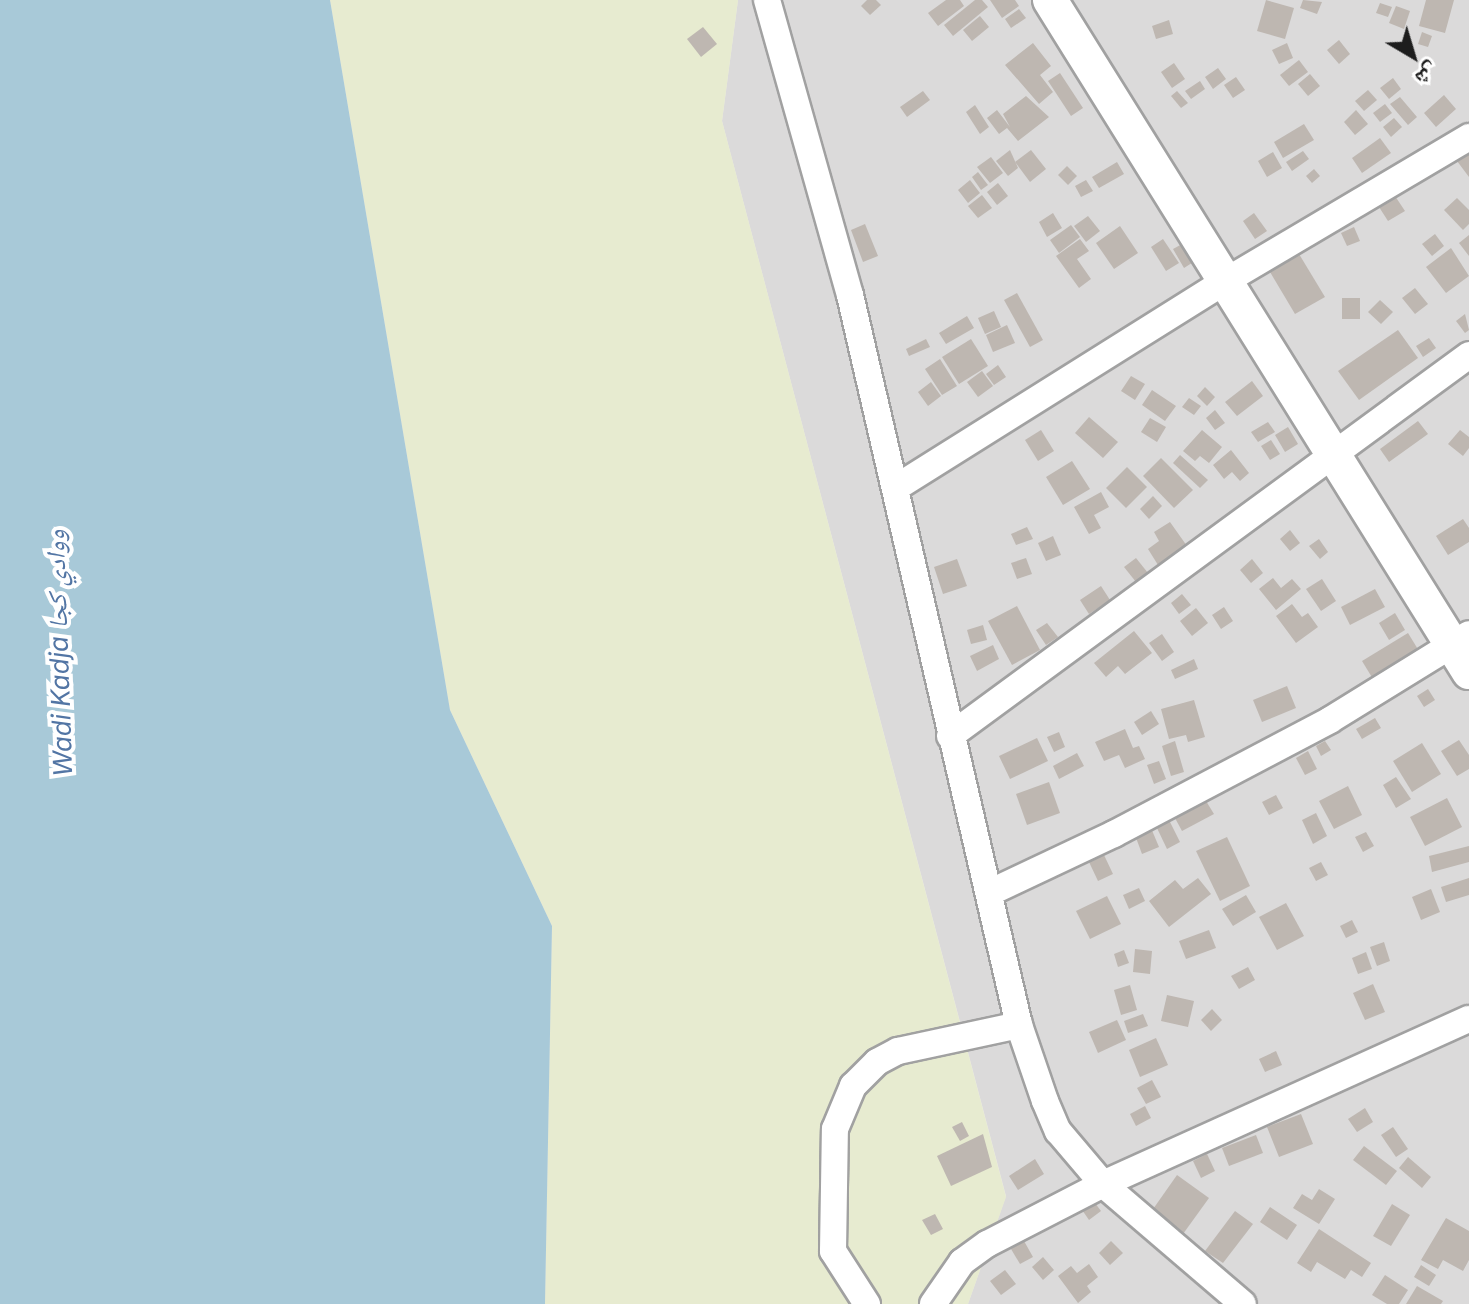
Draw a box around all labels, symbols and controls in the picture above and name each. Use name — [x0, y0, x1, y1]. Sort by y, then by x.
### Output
north arrow — [1373, 16, 1453, 96]
text: ش — [1411, 57, 1445, 92]
water label: Wadi Kadja ووادي كجا — [39, 529, 79, 777]

